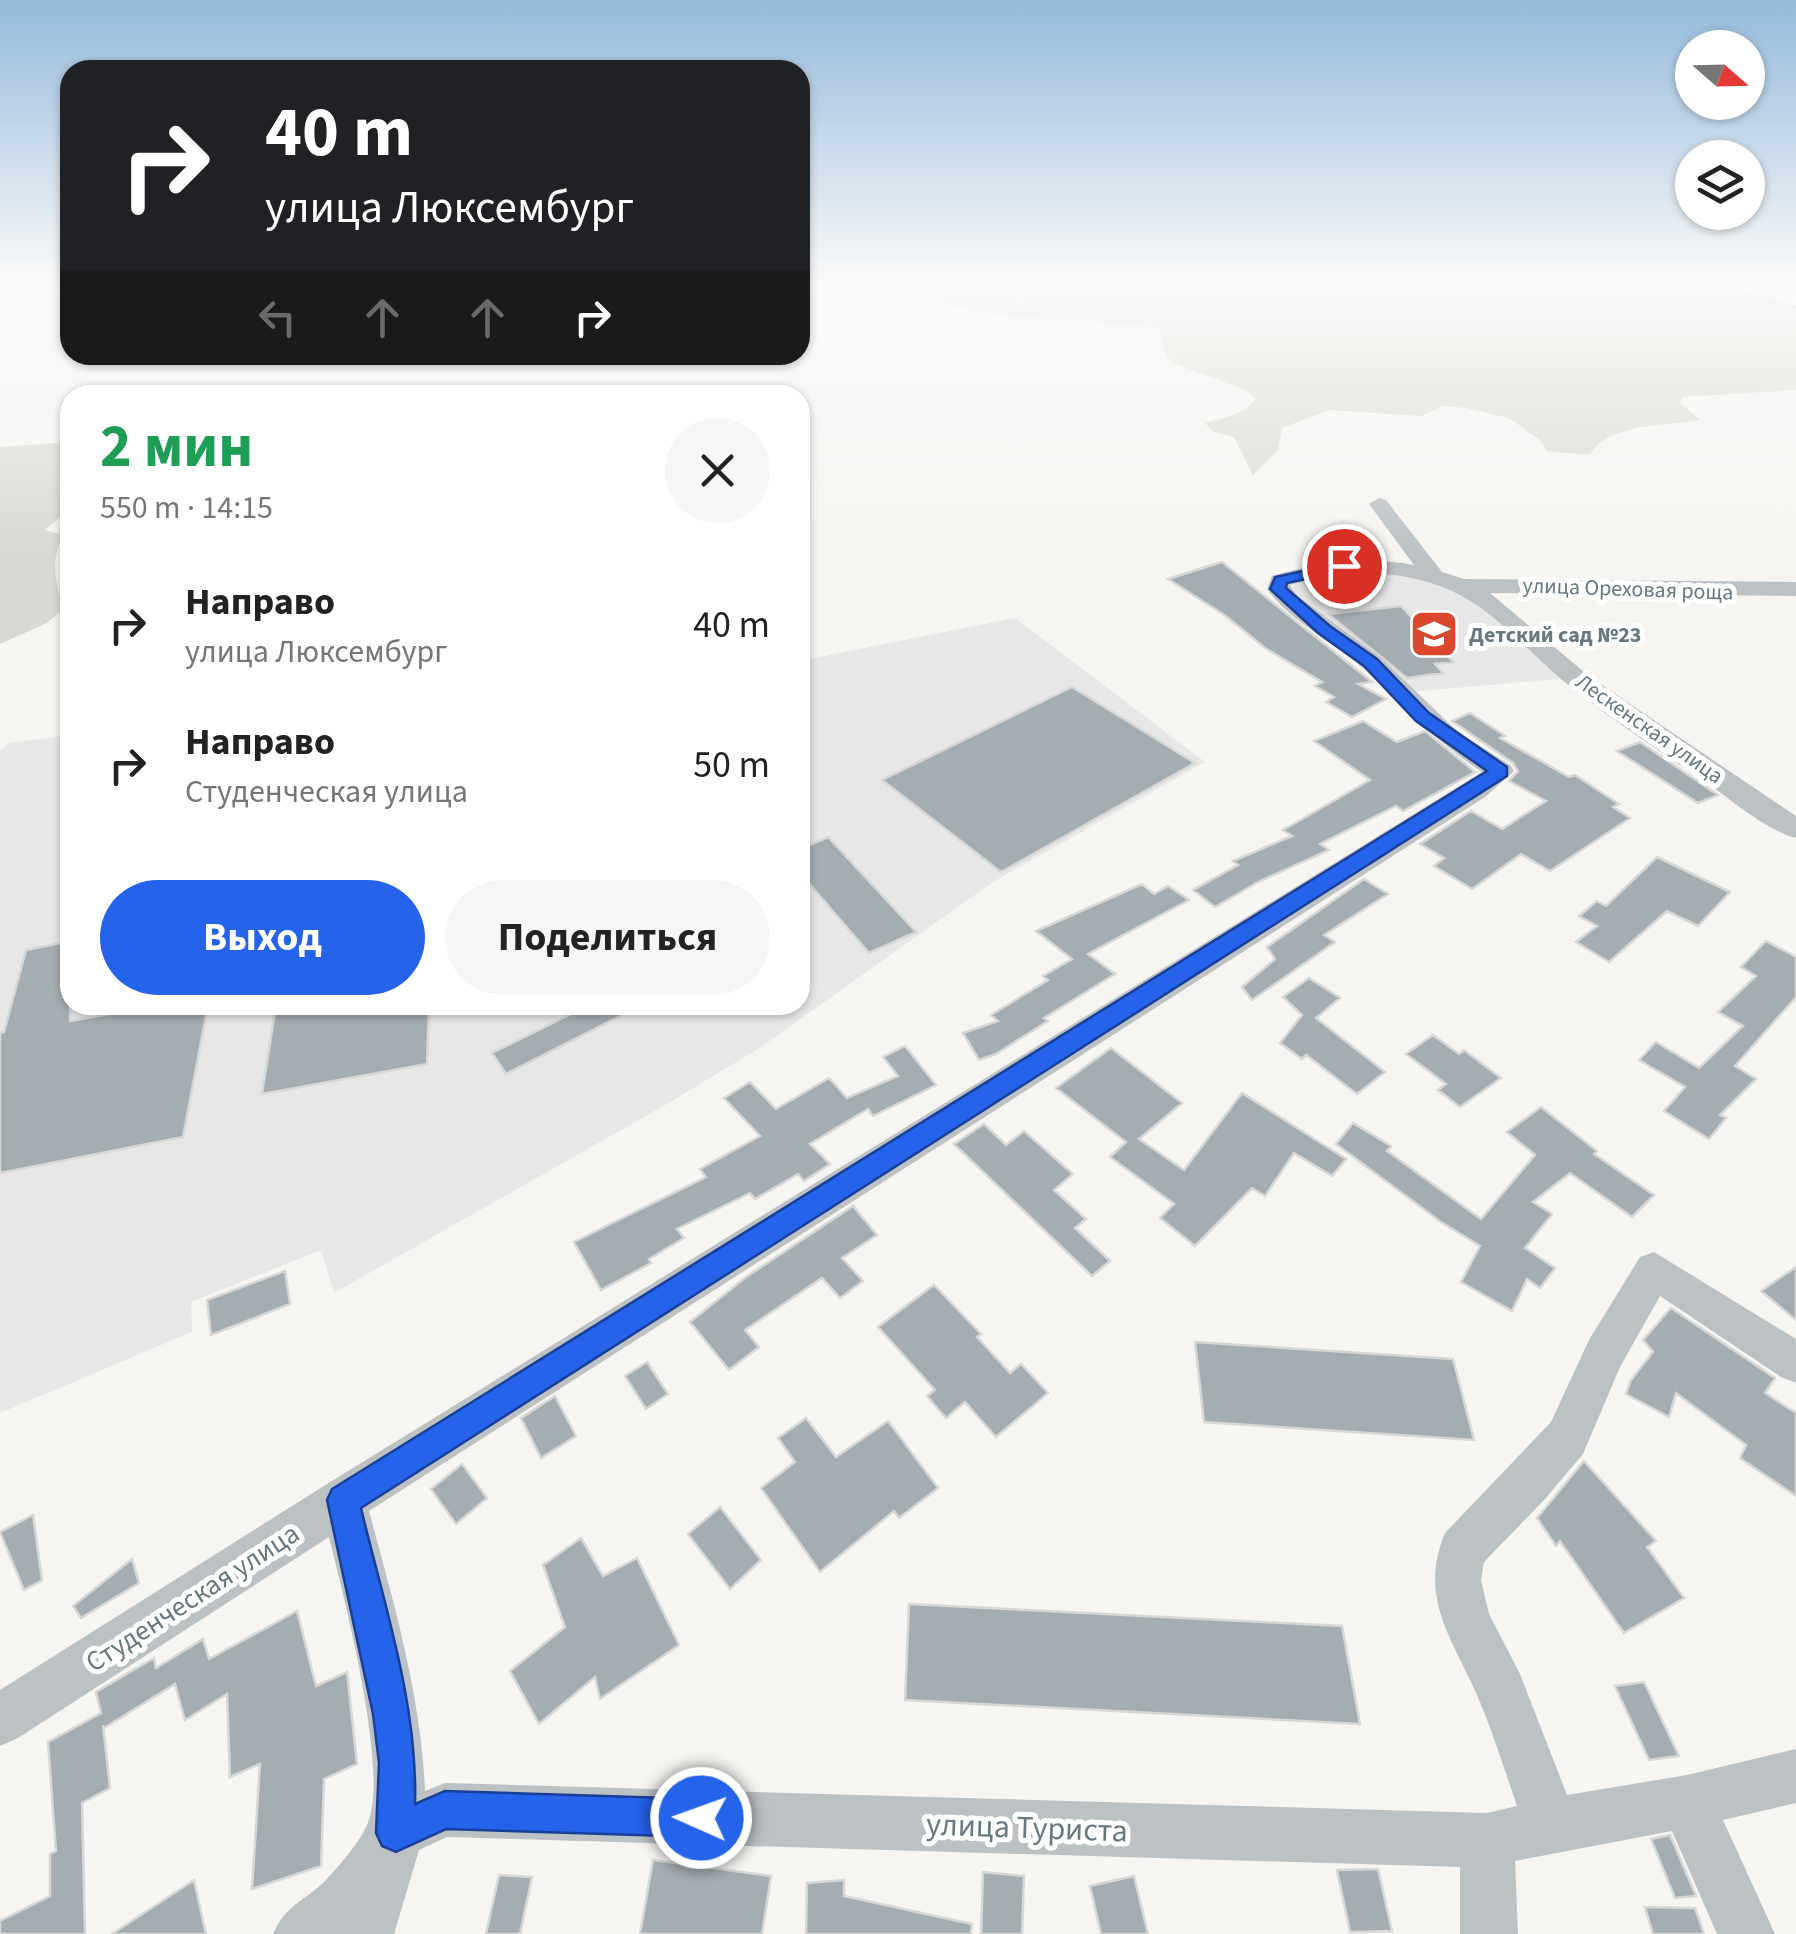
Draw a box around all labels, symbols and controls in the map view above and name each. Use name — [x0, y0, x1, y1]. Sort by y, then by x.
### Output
north arrow — [1675, 30, 1765, 120]
map controls — [1675, 30, 1765, 230]
text: 40 m — [265, 83, 413, 183]
icon: right — [100, 100, 230, 230]
button: layers — [1675, 140, 1765, 230]
text: улица Люксембург — [265, 176, 634, 240]
icon: left — [250, 290, 305, 345]
icon: ahead — [355, 290, 410, 345]
icon: ahead — [460, 290, 515, 345]
icon: right — [565, 290, 620, 345]
text: 2 мин — [100, 405, 253, 490]
button: close — [665, 418, 770, 523]
text: 550 m · 14:15 — [100, 485, 273, 531]
pin — [1302, 524, 1387, 609]
icon: arrive — [1317, 539, 1372, 594]
street label: улица Ореховая роща — [1522, 569, 1734, 609]
text: Направо — [185, 575, 335, 629]
icon: right — [100, 598, 155, 653]
text: 40 m — [693, 598, 770, 652]
school or university icon: Детский сад №23 — [1408, 608, 1460, 660]
place label: Детский сад №23 — [1469, 619, 1642, 651]
text: улица Люксембург — [185, 629, 447, 675]
street label: Лескенская улица — [1569, 666, 1730, 792]
text: Направо — [185, 715, 335, 769]
icon: right — [100, 738, 155, 793]
text: 50 m — [693, 738, 770, 792]
text: Студенческая улица — [185, 769, 468, 815]
button: Выход — [100, 880, 425, 995]
button: Поделиться — [445, 880, 770, 995]
street label: Студенческая улица — [78, 1514, 307, 1682]
position arrow — [649, 1766, 753, 1870]
street label: улица Туриста — [925, 1801, 1129, 1855]

